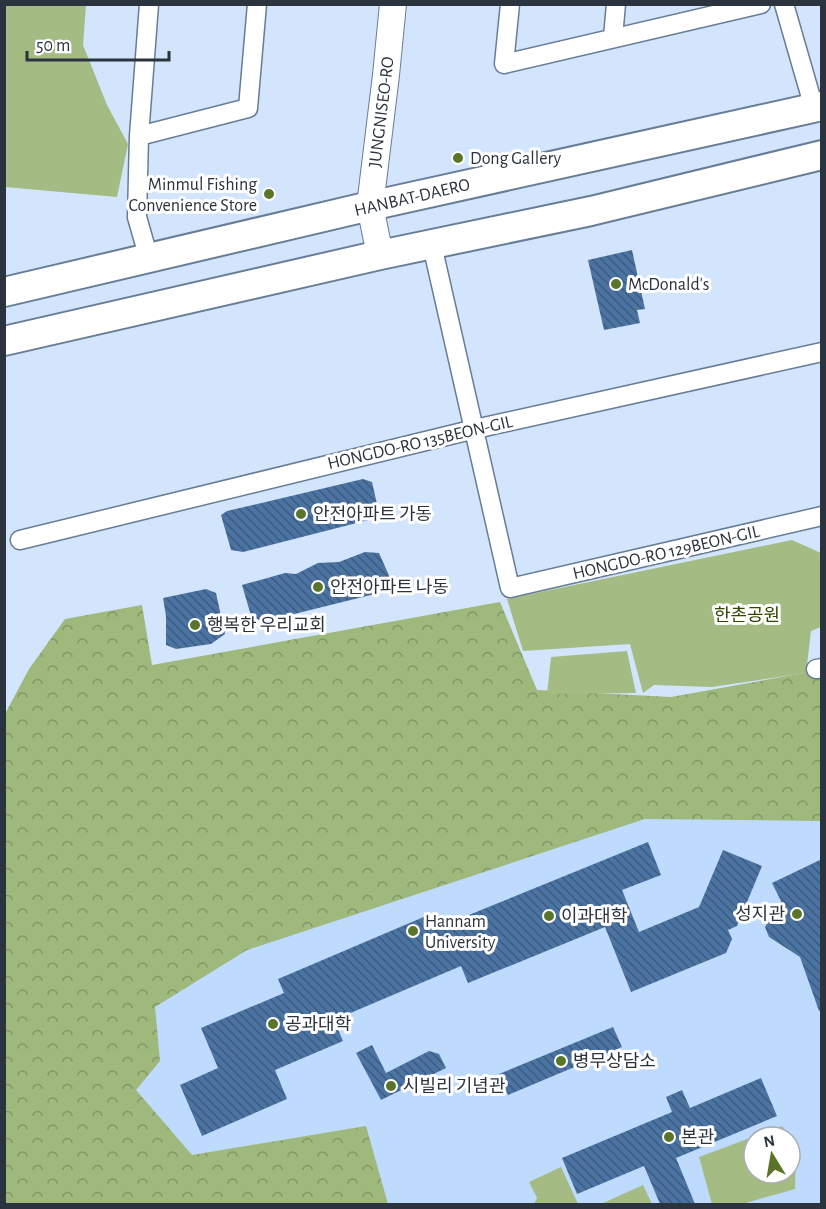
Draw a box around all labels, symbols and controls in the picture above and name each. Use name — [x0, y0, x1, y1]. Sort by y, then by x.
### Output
scale bar — [27, 24, 170, 62]
text: 50 m — [36, 37, 70, 55]
street label: JUNGNISEO-RO — [366, 56, 398, 168]
place label: Dong Gallery — [470, 150, 561, 168]
marker: Dong Gallery — [451, 151, 465, 165]
place label: Minmul Fishing Convenience Store — [129, 176, 257, 215]
street label: HANBAT-DAERO — [353, 176, 472, 220]
marker: Minmul Fishing Convenience Store — [262, 187, 276, 201]
place label: McDonald's — [628, 276, 710, 294]
marker: McDonald's — [609, 277, 623, 291]
street label: HONGDO-RO 135BEON-GIL — [326, 413, 515, 473]
place label: 안전아파트 가동 — [313, 505, 432, 524]
marker: 안전아파트 가동 — [294, 507, 308, 521]
street label: HONGDO-RO 129BEON-GIL — [571, 523, 762, 583]
place label: 안전아파트 나동 — [330, 578, 449, 597]
marker: 안전아파트 나동 — [311, 580, 325, 594]
park label: 한촌공원 — [714, 606, 780, 625]
place label: 행복한 우리교회 — [207, 615, 326, 635]
marker: 행복한 우리교회 — [188, 618, 202, 632]
place label: 성지관 — [735, 904, 785, 924]
place label: 이과대학 — [561, 906, 627, 926]
marker: 성지관 — [790, 907, 804, 921]
marker: 이과대학 — [542, 909, 556, 923]
place label: Hannam University — [425, 913, 496, 952]
marker: Hannam University — [406, 924, 420, 938]
place label: 공과대학 — [285, 1015, 351, 1034]
marker: 공과대학 — [266, 1017, 280, 1031]
place label: 병무상담소 — [573, 1051, 656, 1071]
marker: 병무상담소 — [554, 1054, 568, 1068]
place label: 시빌리 기념관 — [403, 1076, 506, 1096]
marker: 시빌리 기념관 — [384, 1079, 398, 1093]
north arrow — [742, 1125, 802, 1185]
place label: 본관 — [681, 1128, 715, 1147]
marker: 본관 — [662, 1130, 676, 1144]
text: N — [762, 1132, 776, 1150]

